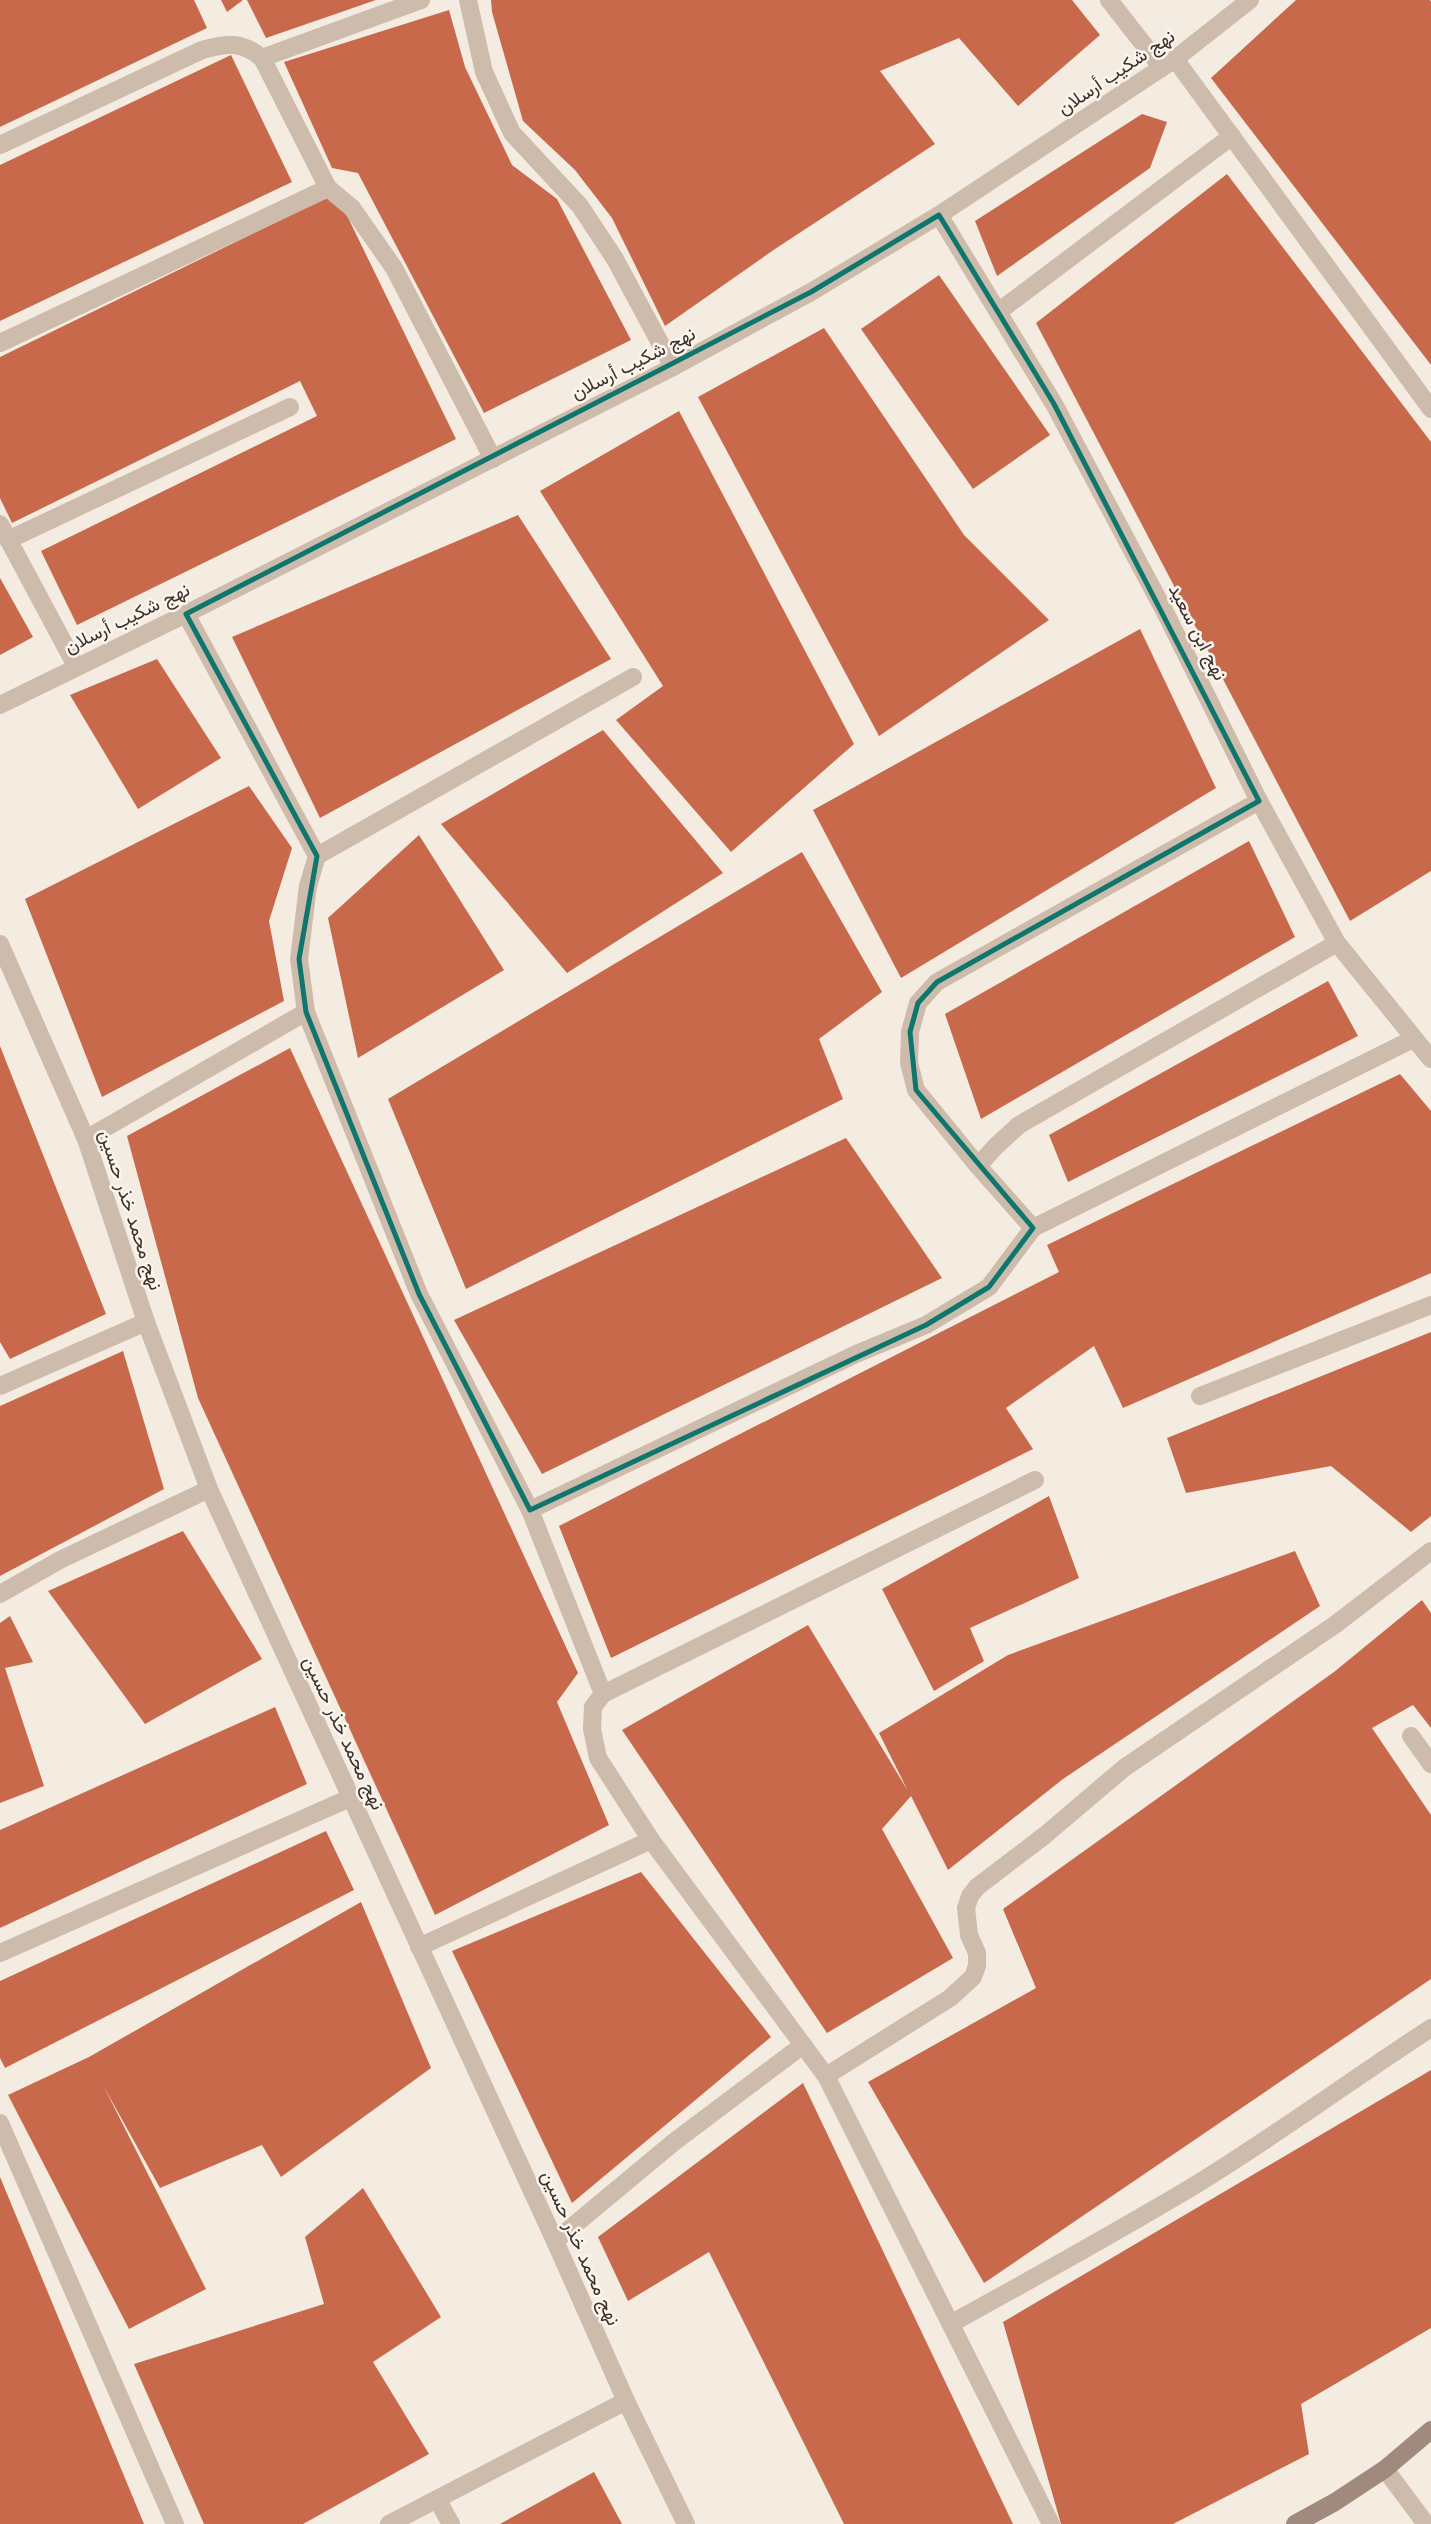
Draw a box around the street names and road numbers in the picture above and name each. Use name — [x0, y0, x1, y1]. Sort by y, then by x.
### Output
street label: نهج شكيب أرسلان — [1054, 25, 1180, 121]
street label: نهج شكيب أرسلان — [567, 323, 700, 406]
street label: نهج شكيب أرسلان — [61, 579, 194, 660]
street label: نهج ابن سعيد — [1162, 580, 1231, 685]
street label: نهج محمد خذر حسين — [92, 1127, 167, 1294]
street label: نهج محمد خذر حسين — [296, 1653, 389, 1814]
street label: نهج محمد خذر حسين — [535, 2167, 625, 2330]

